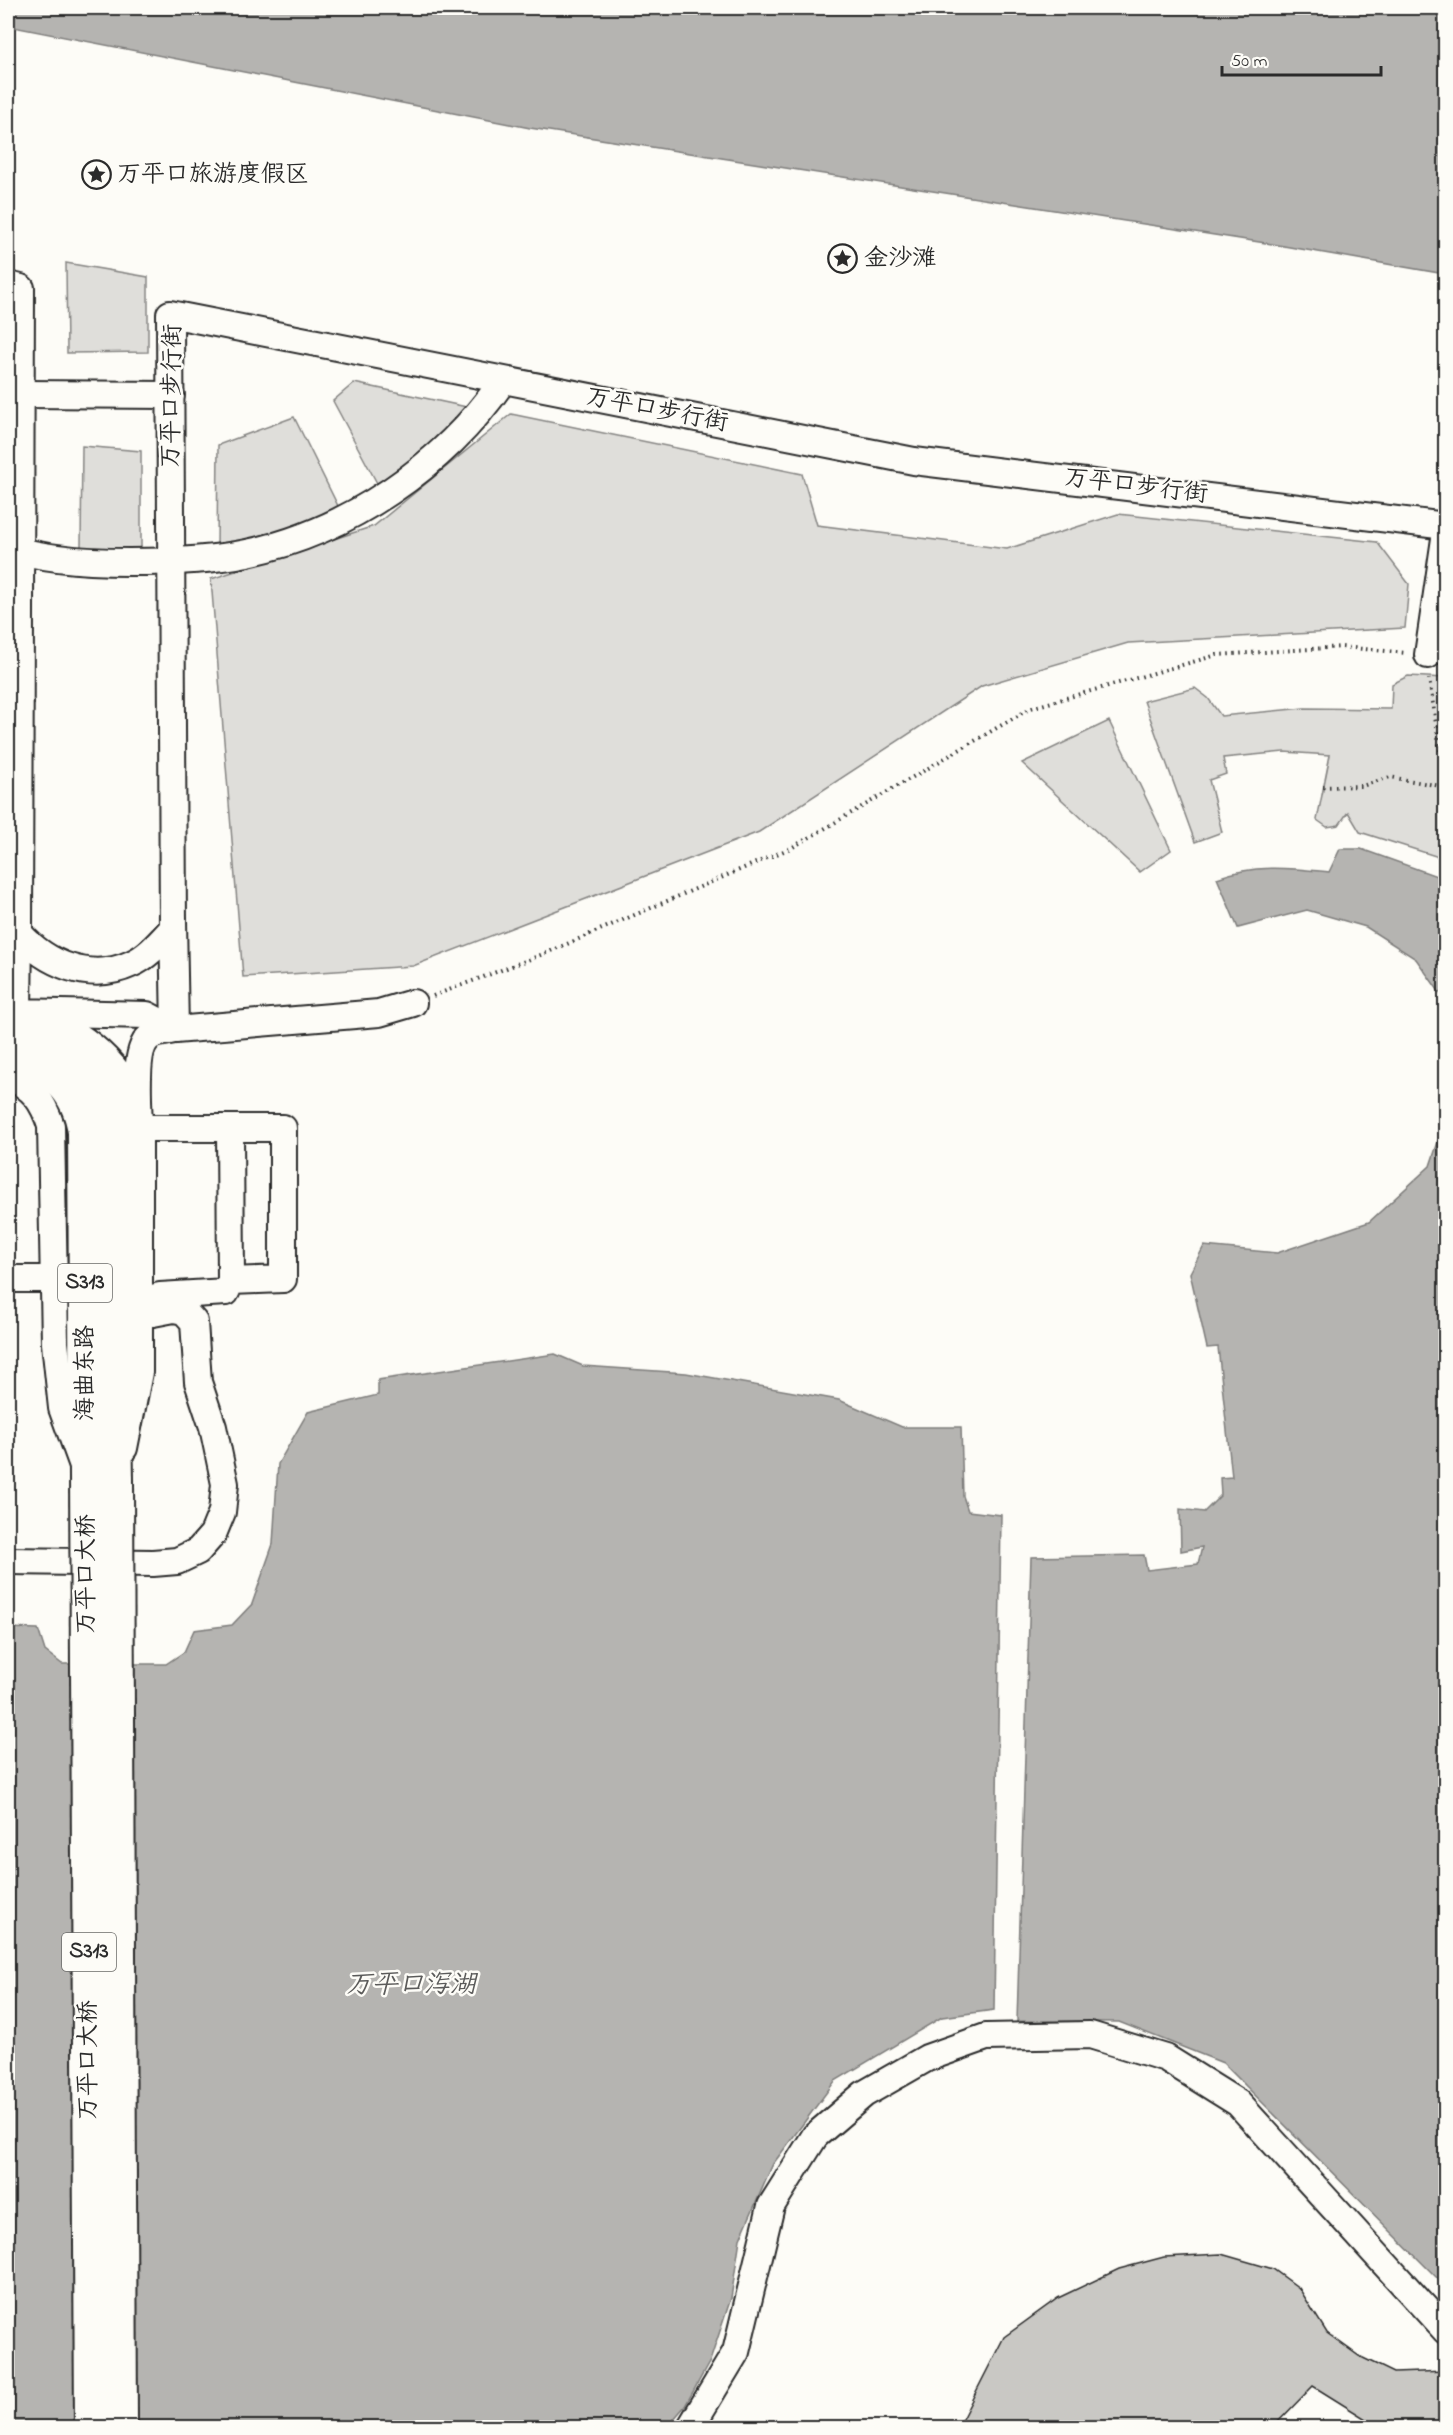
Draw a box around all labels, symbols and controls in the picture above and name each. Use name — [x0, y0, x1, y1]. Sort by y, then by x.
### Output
scale bar — [1222, 39, 1381, 77]
text: 50 m — [1231, 49, 1268, 75]
place label: 万平口旅游度假区 — [117, 158, 309, 193]
place icon: 万平口旅游度假区 — [80, 159, 112, 191]
place label: 金沙滩 — [864, 242, 936, 277]
place icon: 金沙滩 — [827, 243, 859, 275]
street label: 万平口步行街 — [154, 324, 192, 468]
street label: 万平口步行街 — [583, 380, 731, 442]
street label: 万平口步行街 — [1062, 461, 1210, 513]
road number: S313 — [58, 1264, 112, 1302]
street label: 海曲东路 — [69, 1325, 104, 1421]
street label: 万平口大桥 — [70, 1514, 105, 1634]
road number: S313 — [62, 1933, 116, 1971]
water label: 万平口泻湖 — [346, 1967, 479, 2005]
street label: 万平口大桥 — [72, 2000, 107, 2120]

